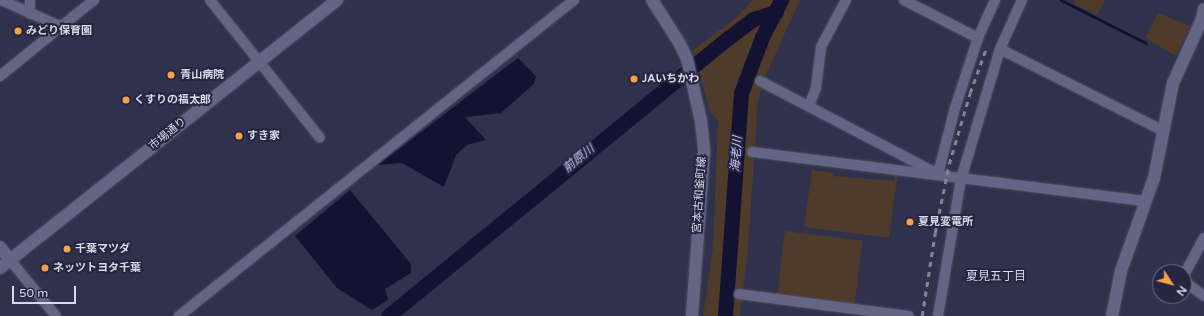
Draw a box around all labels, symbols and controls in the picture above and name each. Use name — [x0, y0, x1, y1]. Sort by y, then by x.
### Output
place label: みどり保育園 — [26, 24, 92, 38]
marker: みどり保育園 — [13, 26, 23, 36]
place label: 青山病院 — [180, 68, 224, 82]
marker: 青山病院 — [165, 69, 177, 81]
place label: JAいちかわ — [642, 72, 699, 86]
marker: JAいちかわ — [629, 74, 639, 84]
place label: くすりの福太郎 — [134, 93, 211, 107]
marker: くすりの福太郎 — [121, 95, 131, 105]
street label: 市場通り — [147, 115, 189, 153]
place label: すき家 — [247, 129, 280, 143]
marker: すき家 — [234, 131, 244, 141]
water label: 海老川 — [729, 136, 745, 172]
water label: 前原川 — [560, 142, 598, 176]
street label: 宮本古和釜町線 — [691, 156, 709, 234]
place label: 夏見変電所 — [918, 215, 973, 229]
marker: 夏見変電所 — [905, 217, 915, 227]
place label: 千葉マツダ — [75, 242, 130, 256]
marker: 千葉マツダ — [62, 244, 72, 254]
place label: ネッツトヨタ千葉 — [53, 261, 141, 275]
marker: ネッツトヨタ千葉 — [40, 263, 50, 273]
north arrow — [1152, 264, 1192, 304]
district label: 夏見五丁目 — [966, 270, 1026, 284]
scale bar — [14, 278, 78, 304]
text: N — [1173, 283, 1189, 298]
text: 50 m — [19, 286, 48, 300]

